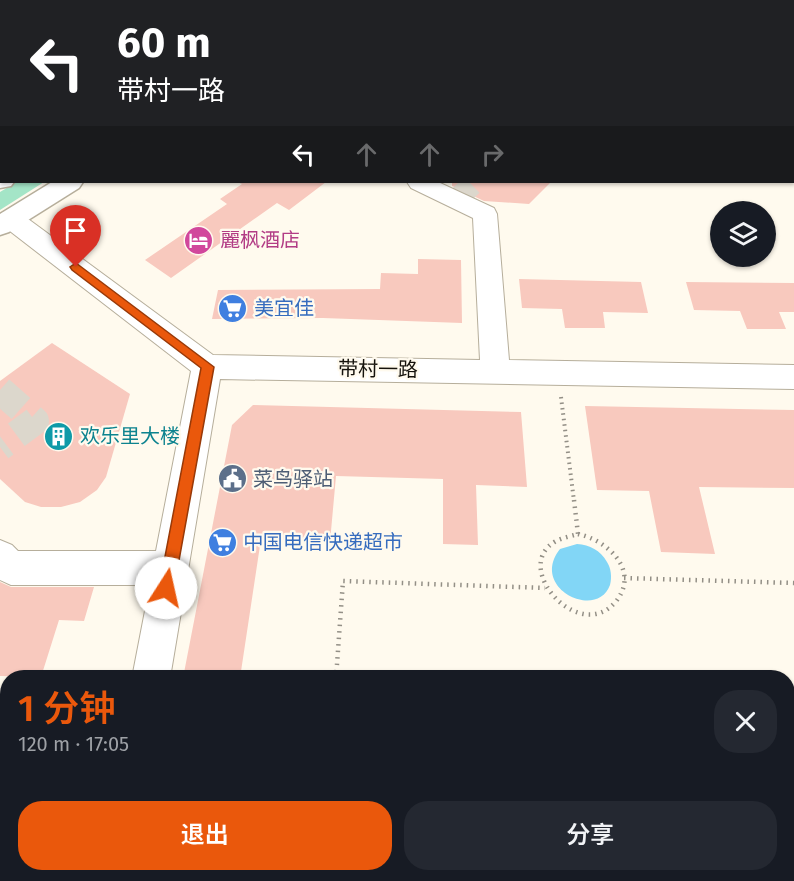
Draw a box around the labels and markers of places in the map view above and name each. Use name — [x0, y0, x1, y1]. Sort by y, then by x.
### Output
pin — [50, 205, 101, 267]
hotel icon: 麗枫酒店 — [183, 224, 215, 256]
place label: 麗枫酒店 — [220, 228, 300, 252]
supermarket icon: 美宜佳 — [217, 292, 249, 324]
place label: 美宜佳 — [254, 296, 314, 320]
building icon: 欢乐里大楼 — [43, 420, 75, 452]
place label: 欢乐里大楼 — [80, 424, 180, 448]
public building icon: 菜鸟驿站 — [216, 463, 248, 495]
place label: 菜鸟驿站 — [253, 467, 333, 491]
supermarket icon: 中国电信快递超市 — [206, 526, 238, 558]
place label: 中国电信快递超市 — [243, 530, 403, 554]

